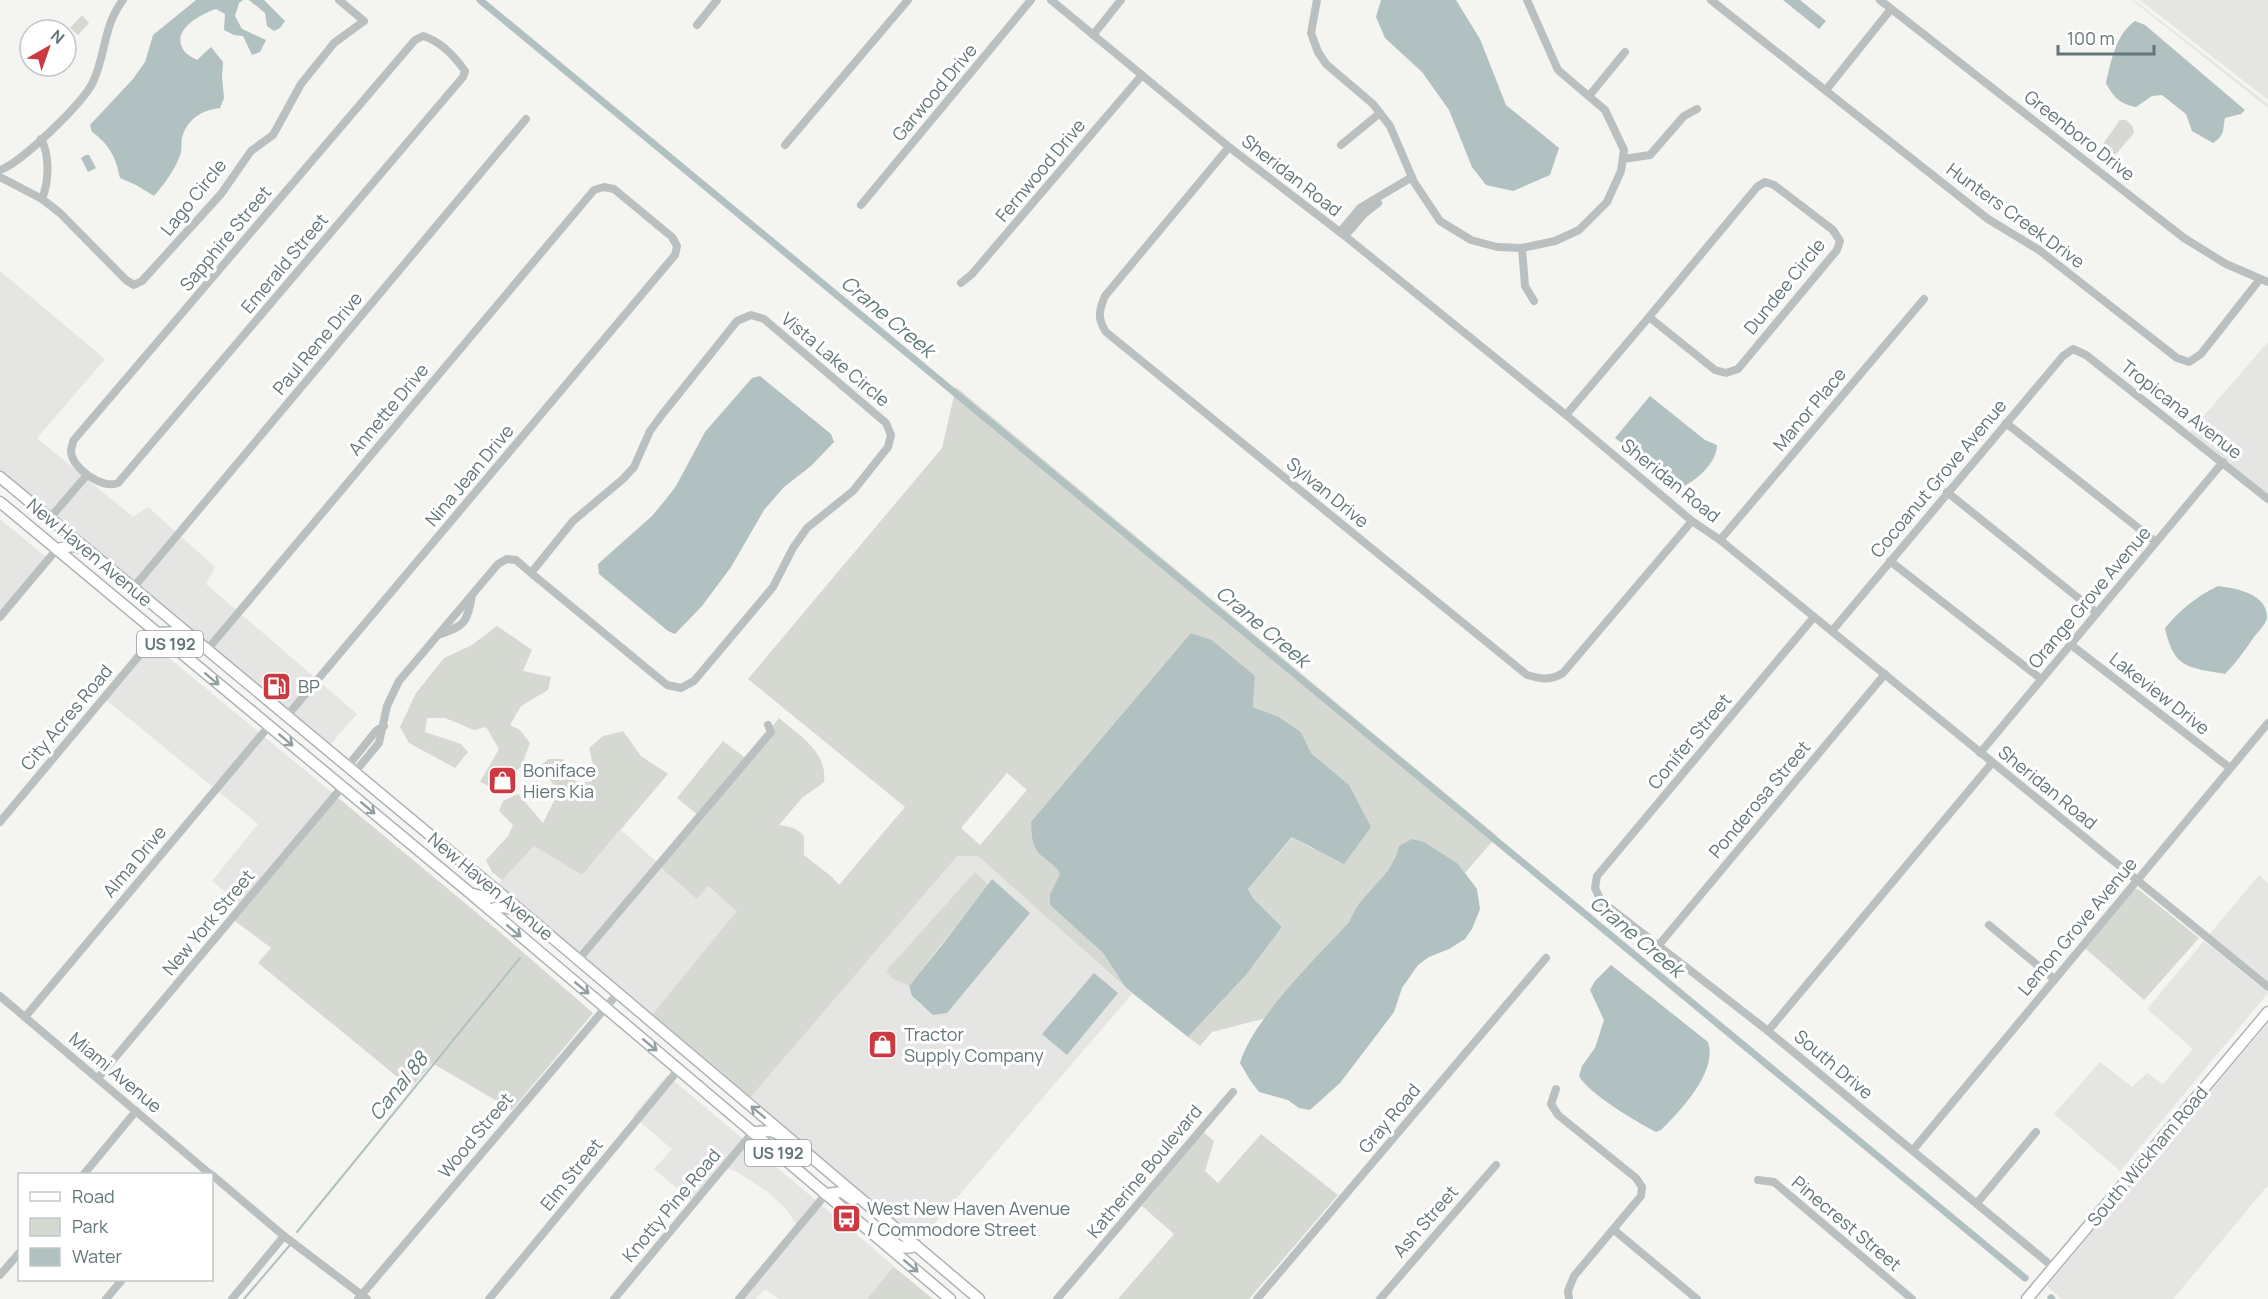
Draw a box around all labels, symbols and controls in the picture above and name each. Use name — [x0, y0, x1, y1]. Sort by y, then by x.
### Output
north arrow — [18, 18, 78, 78]
scale bar — [2058, 18, 2154, 56]
text: N — [46, 24, 69, 49]
text: 100 m — [2067, 26, 2115, 50]
street label: Garwood Drive — [886, 38, 982, 146]
street label: Greenboro Drive — [2020, 84, 2140, 186]
street label: Fernwood Drive — [990, 113, 1090, 227]
street label: Sheridan Road — [1237, 128, 1347, 222]
street label: Lago Circle — [155, 154, 231, 240]
street label: Hunters Creek Drive — [1942, 157, 2090, 273]
street label: Sapphire Street — [174, 180, 276, 296]
street label: Emerald Street — [235, 208, 333, 318]
street label: Dundee Circle — [1738, 233, 1830, 339]
water label: Crane Creek — [836, 269, 943, 365]
street label: Paul Rene Drive — [267, 286, 367, 400]
street label: Vista Lake Circle — [777, 306, 895, 412]
street label: Tropicana Avenue — [2117, 354, 2247, 464]
street label: Annette Drive — [343, 358, 433, 460]
street label: Manor Place — [1767, 362, 1851, 456]
street label: Cocoanut Grove Avenue — [1865, 394, 2011, 562]
street label: Nina Jean Drive — [419, 419, 519, 531]
street label: Sheridan Road — [1617, 433, 1725, 527]
street label: Sylvan Drive — [1282, 451, 1374, 533]
street label: New Haven Avenue — [22, 492, 158, 612]
street label: Orange Grove Avenue — [2022, 521, 2156, 673]
water label: Crane Creek — [1211, 579, 1318, 675]
road number: US 192 — [137, 631, 203, 657]
street label: Lakeview Drive — [2105, 646, 2215, 740]
street label: City Acres Road — [15, 659, 117, 775]
fuel station icon: BP — [261, 670, 293, 702]
one-way arrow — [204, 672, 220, 685]
place label: BP — [298, 674, 320, 698]
street label: Conifer Street — [1642, 688, 1736, 794]
one-way arrow — [278, 734, 294, 747]
street label: Ponderosa Street — [1703, 735, 1815, 863]
street label: Sheridan Road — [1994, 740, 2102, 834]
place label: Boniface Hiers Kia — [523, 758, 596, 803]
shop icon: Boniface Hiers Kia — [486, 764, 518, 796]
one-way arrow — [360, 802, 376, 815]
street label: Alma Drive — [97, 820, 171, 902]
street label: New Haven Avenue — [423, 826, 559, 946]
street label: Lemon Grove Avenue — [2012, 852, 2142, 1000]
street label: New York Street — [157, 864, 259, 980]
water label: Crane Creek — [1585, 889, 1692, 985]
one-way arrow — [506, 924, 521, 938]
one-way arrow — [574, 982, 590, 995]
place label: Tractor Supply Company — [904, 1022, 1044, 1067]
street label: South Drive — [1790, 1024, 1878, 1104]
street label: Miami Avenue — [65, 1026, 167, 1118]
shop icon: Tractor Supply Company — [867, 1028, 899, 1060]
one-way arrow — [642, 1039, 658, 1052]
water label: Canal 88 — [362, 1044, 435, 1126]
street label: Gray Road — [1353, 1078, 1425, 1158]
street label: South Wickham Road — [2081, 1081, 2213, 1231]
street label: Wood Street — [432, 1087, 518, 1183]
street label: Katherine Boulevard — [1081, 1099, 1207, 1243]
one-way arrow — [751, 1105, 766, 1119]
street label: Elm Street — [535, 1133, 607, 1215]
road number: US 192 — [745, 1140, 811, 1166]
street label: Knotty Pine Road — [617, 1143, 725, 1267]
street label: Pinecrest Street — [1787, 1170, 1907, 1276]
legend — [18, 1173, 213, 1281]
street label: Ash Street — [1387, 1180, 1463, 1262]
text: Road — [72, 1184, 115, 1208]
place label: West New Haven Avenue / Commodore Street — [867, 1196, 1070, 1241]
bus stop icon: West New Haven Avenue / Commodore Street — [830, 1202, 862, 1234]
text: Park — [72, 1214, 109, 1238]
text: Water — [72, 1244, 122, 1268]
one-way arrow — [903, 1259, 918, 1273]

